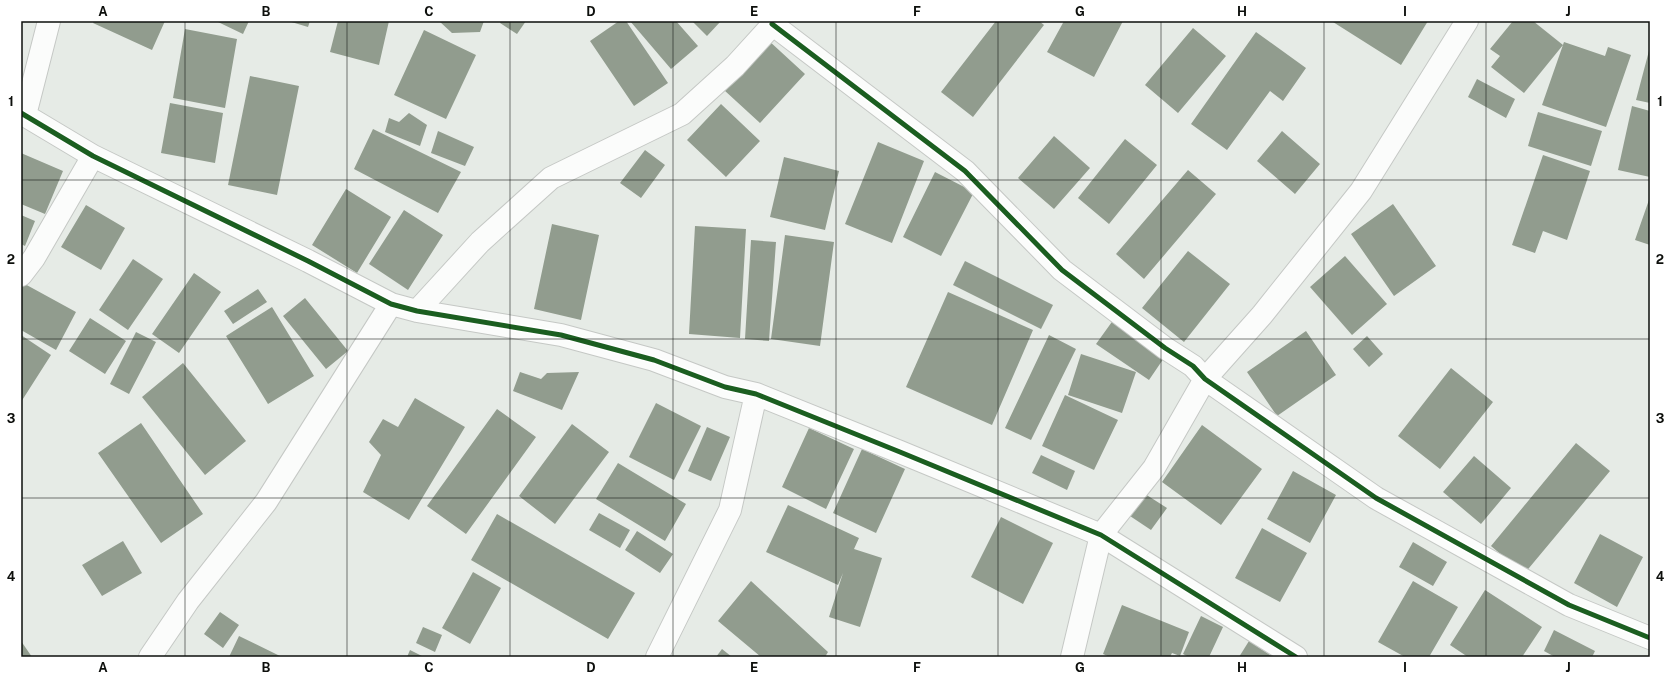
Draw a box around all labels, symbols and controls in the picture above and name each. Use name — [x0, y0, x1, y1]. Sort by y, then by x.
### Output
text: A — [98, 4, 108, 19]
text: B — [262, 4, 271, 19]
text: C — [424, 4, 434, 19]
text: D — [586, 4, 596, 19]
text: E — [750, 4, 758, 19]
text: F — [913, 4, 921, 19]
text: G — [1075, 4, 1085, 19]
text: H — [1237, 4, 1247, 19]
text: I — [1403, 4, 1407, 19]
text: J — [1565, 4, 1571, 19]
text: 1 — [8, 94, 14, 109]
text: 1 — [1657, 94, 1663, 109]
text: 2 — [7, 252, 15, 267]
text: 2 — [1656, 252, 1664, 267]
text: 3 — [7, 411, 16, 426]
text: 3 — [1656, 411, 1665, 426]
text: 4 — [7, 569, 16, 584]
text: 4 — [1656, 569, 1665, 584]
text: A — [98, 660, 108, 675]
text: B — [262, 660, 271, 675]
text: C — [424, 660, 434, 675]
text: D — [586, 660, 596, 675]
text: E — [750, 660, 758, 675]
text: F — [913, 660, 921, 675]
text: G — [1075, 660, 1085, 675]
text: H — [1237, 660, 1247, 675]
text: I — [1403, 660, 1407, 675]
text: J — [1565, 660, 1571, 675]

